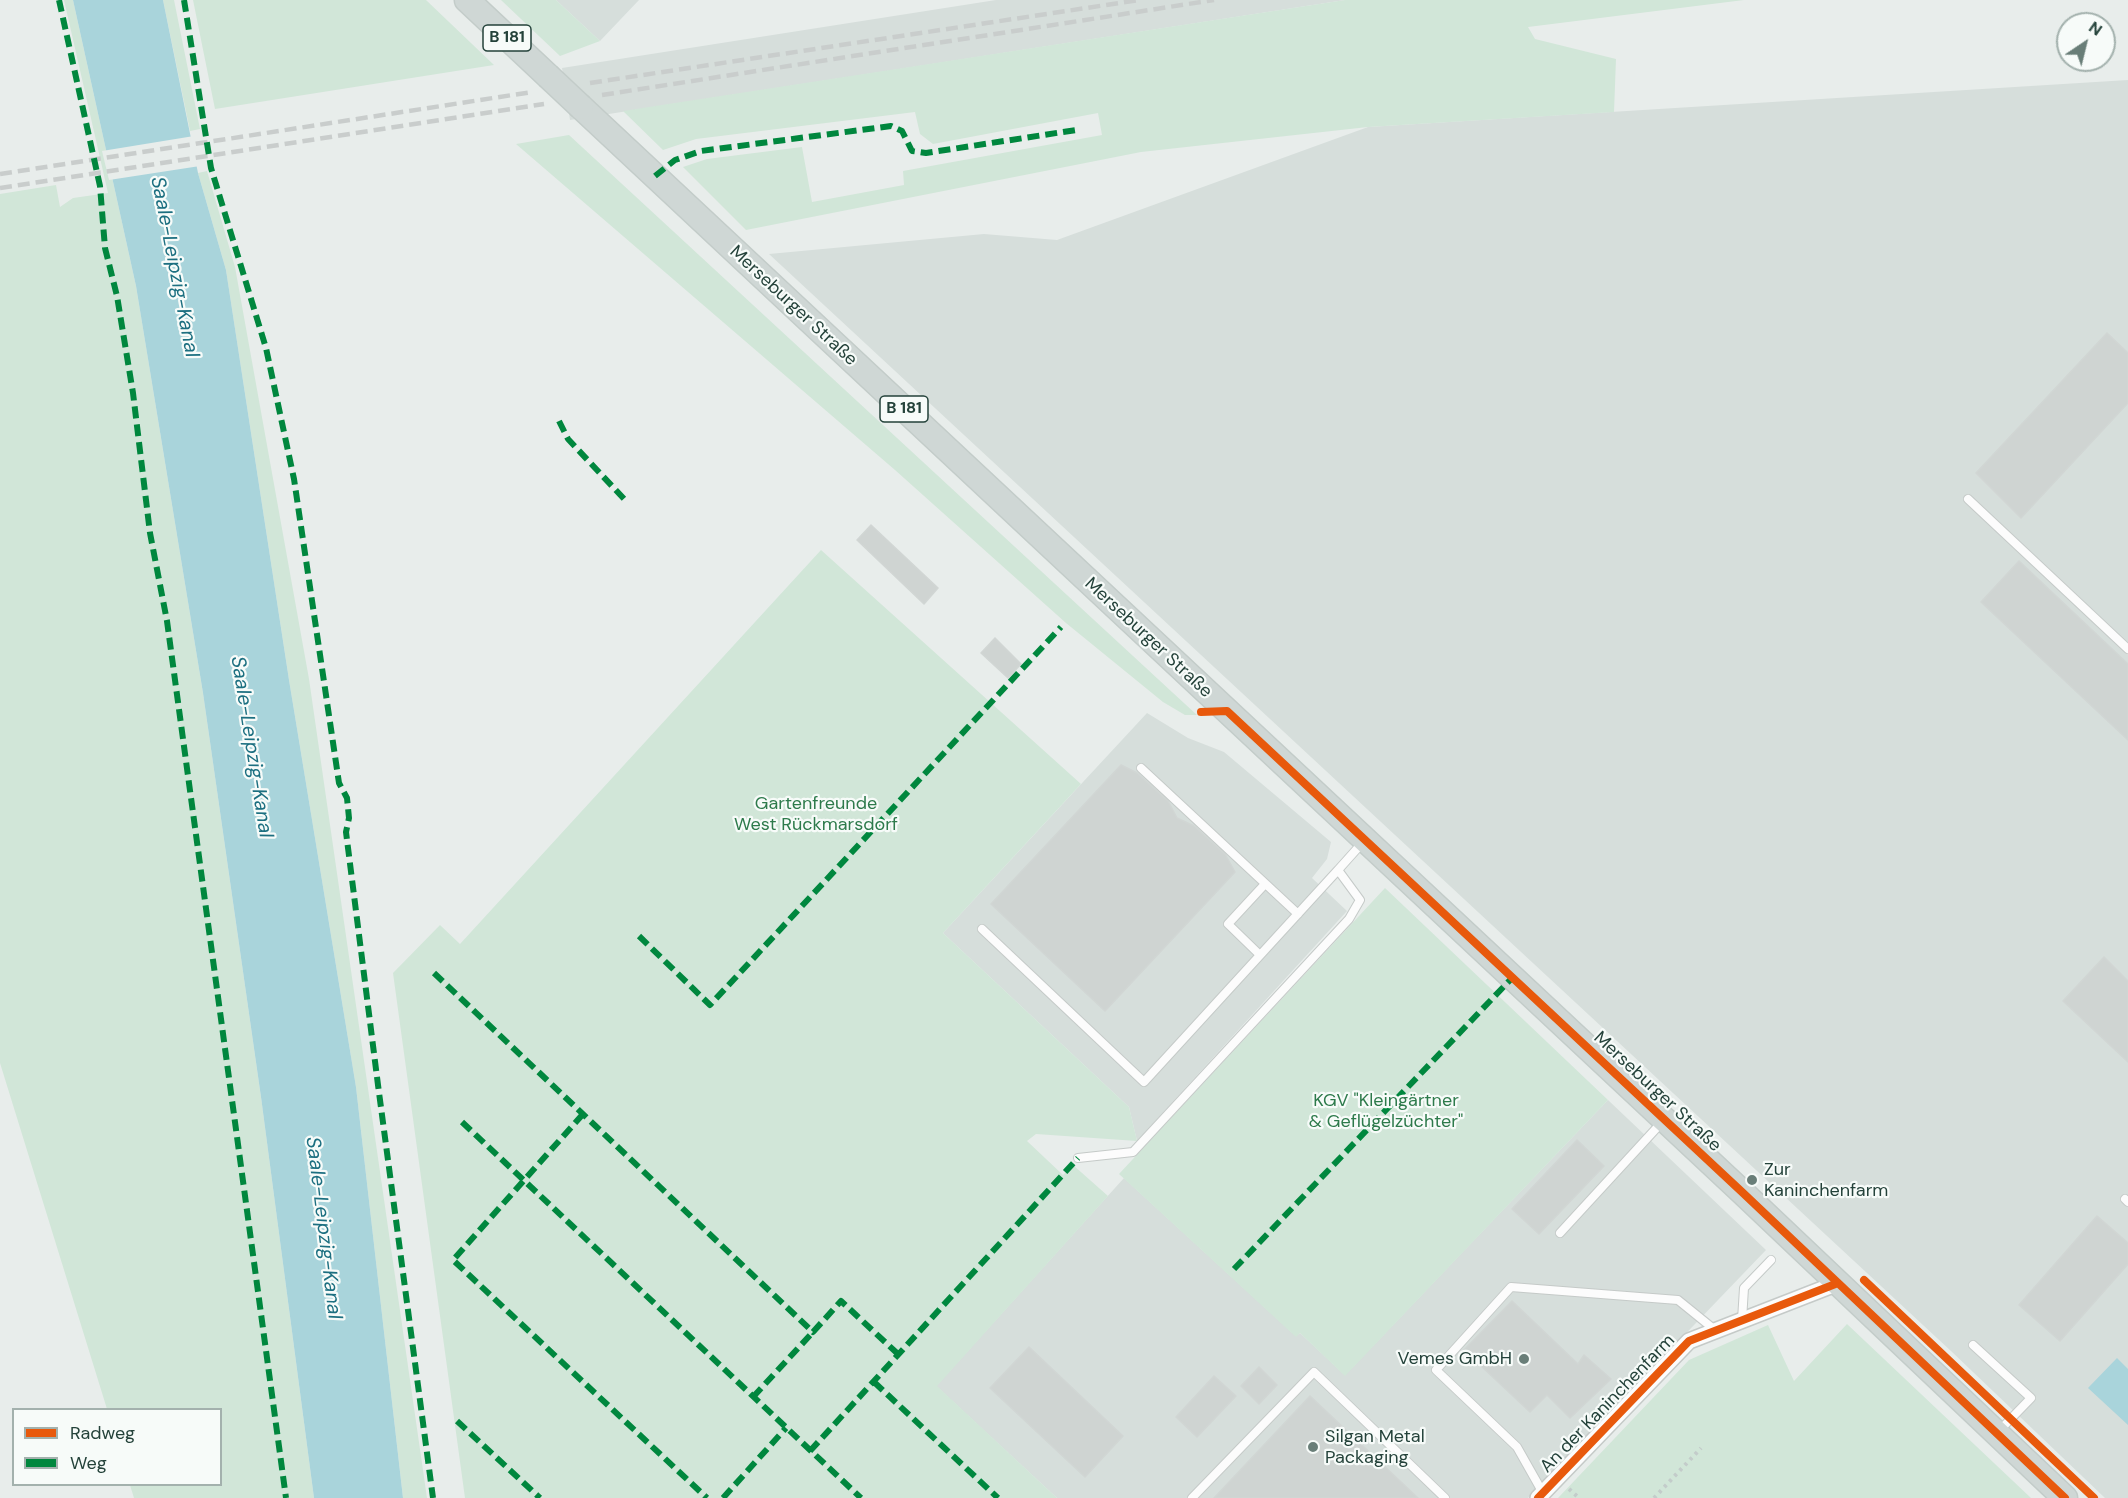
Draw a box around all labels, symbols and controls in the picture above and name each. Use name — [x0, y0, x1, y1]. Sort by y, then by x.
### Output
north arrow — [2056, 12, 2116, 72]
text: N — [2085, 17, 2106, 40]
road number: B 181 — [483, 25, 531, 51]
water label: Saale-Leipzig-Kanal — [145, 175, 203, 359]
street label: Merseburger Straße — [725, 241, 861, 371]
road number: B 181 — [880, 396, 928, 422]
street label: Merseburger Straße — [1080, 573, 1216, 703]
water label: Saale-Leipzig-Kanal — [225, 654, 277, 840]
park label: Gartenfreunde West Rückmarsdorf — [734, 793, 898, 836]
street label: Merseburger Straße — [1589, 1027, 1725, 1157]
park label: KGV "Kleingärtner & Geflügelzüchter" — [1309, 1090, 1463, 1132]
water label: Saale-Leipzig-Kanal — [300, 1135, 346, 1321]
place label: Zur Kaninchenfarm — [1764, 1159, 1888, 1202]
marker: Zur Kaninchenfarm — [1745, 1173, 1759, 1187]
street label: An der Kaninchenfarm — [1536, 1330, 1680, 1478]
place label: Vemes GmbH — [1398, 1348, 1512, 1370]
marker: Vemes GmbH — [1517, 1352, 1531, 1366]
legend — [12, 1408, 222, 1486]
text: Radweg — [70, 1421, 135, 1445]
place label: Silgan Metal Packaging — [1325, 1426, 1425, 1468]
marker: Silgan Metal Packaging — [1306, 1440, 1320, 1454]
text: Weg — [70, 1451, 107, 1475]

